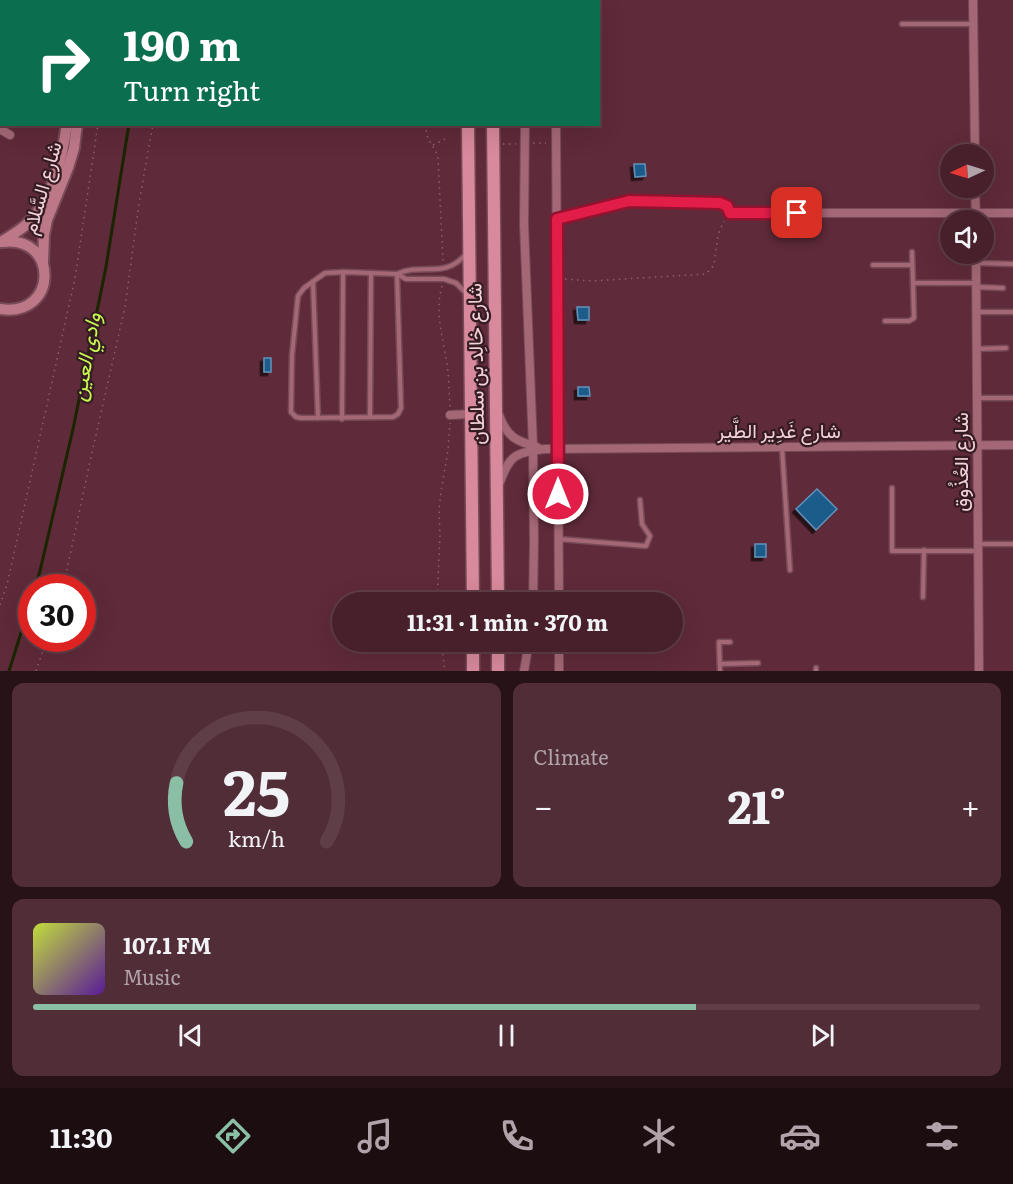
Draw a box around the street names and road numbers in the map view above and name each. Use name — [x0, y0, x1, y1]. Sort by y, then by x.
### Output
street label: شارع السَّلام — [13, 137, 69, 238]
street label: شارع خالِد بن سلطان — [458, 283, 491, 445]
street label: شارع العُذُوق — [944, 412, 975, 512]
street label: شارع غَدِير الطَّير — [716, 414, 841, 445]

